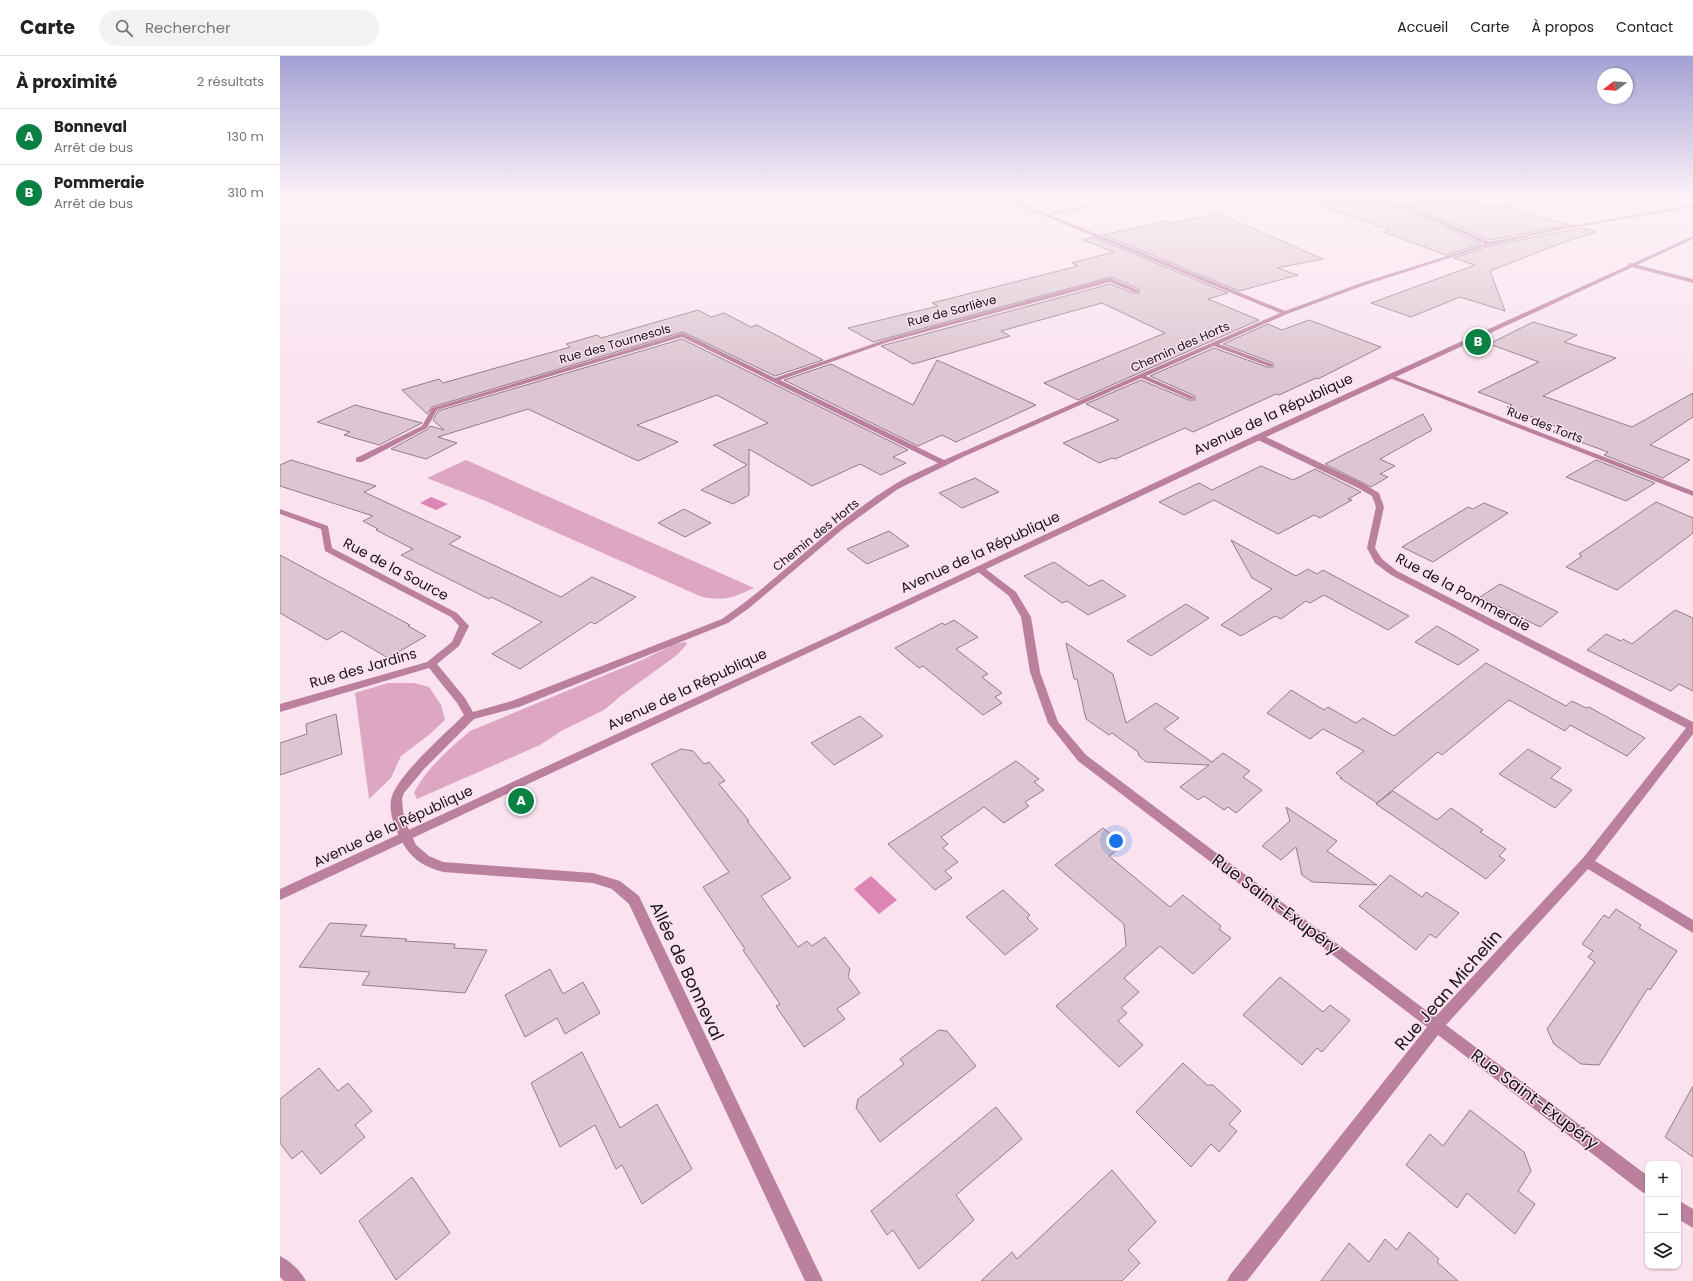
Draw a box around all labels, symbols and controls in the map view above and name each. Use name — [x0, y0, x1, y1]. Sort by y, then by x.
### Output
search box — [99, 10, 379, 46]
text: Carte — [20, 14, 75, 41]
icon: search — [113, 17, 135, 39]
text: Rechercher — [145, 17, 231, 38]
text: Accueil — [1397, 17, 1448, 37]
text: Carte — [1470, 17, 1510, 37]
text: À propos — [1532, 17, 1594, 37]
text: Contact — [1616, 17, 1673, 37]
north arrow — [1597, 68, 1633, 104]
text: À proximité — [16, 70, 117, 94]
text: 2 résultats — [197, 72, 264, 91]
text: Bonneval — [54, 116, 127, 137]
text: A — [24, 127, 34, 146]
text: 130 m — [227, 127, 264, 146]
text: Arrêt de bus — [54, 138, 133, 157]
text: Pommeraie — [54, 172, 144, 193]
text: B — [25, 183, 33, 202]
text: 310 m — [227, 183, 264, 202]
text: Arrêt de bus — [54, 194, 133, 213]
street label: Rue de Sarliève — [905, 290, 998, 331]
street label: Chemin des Horts — [1128, 317, 1232, 376]
street label: Rue des Tournesols — [557, 319, 673, 368]
pin: B — [1465, 327, 1491, 357]
street label: Avenue de la République — [1190, 368, 1356, 460]
street label: Rue des Torts — [1505, 402, 1586, 447]
street label: Chemin des Horts — [769, 494, 862, 575]
street label: Avenue de la République — [897, 506, 1063, 598]
street label: Rue de la Source — [340, 533, 453, 605]
street label: Rue de la Pommeraie — [1392, 548, 1534, 636]
street label: Rue des Jardins — [307, 643, 419, 693]
street label: Avenue de la République — [604, 643, 770, 735]
street label: Avenue de la République — [310, 780, 476, 872]
pin: A — [508, 786, 534, 816]
your location — [1106, 831, 1126, 851]
street label: Rue Saint-Exupéry — [1207, 848, 1345, 960]
street label: Allée de Bonneval — [644, 898, 730, 1044]
street label: Rue Jean Michelin — [1389, 925, 1507, 1055]
street label: Rue Saint-Exupéry — [1466, 1043, 1604, 1155]
map controls — [1645, 1161, 1681, 1269]
button: + — [1645, 1161, 1681, 1197]
button: − — [1645, 1197, 1681, 1233]
button: layers — [1645, 1233, 1681, 1269]

